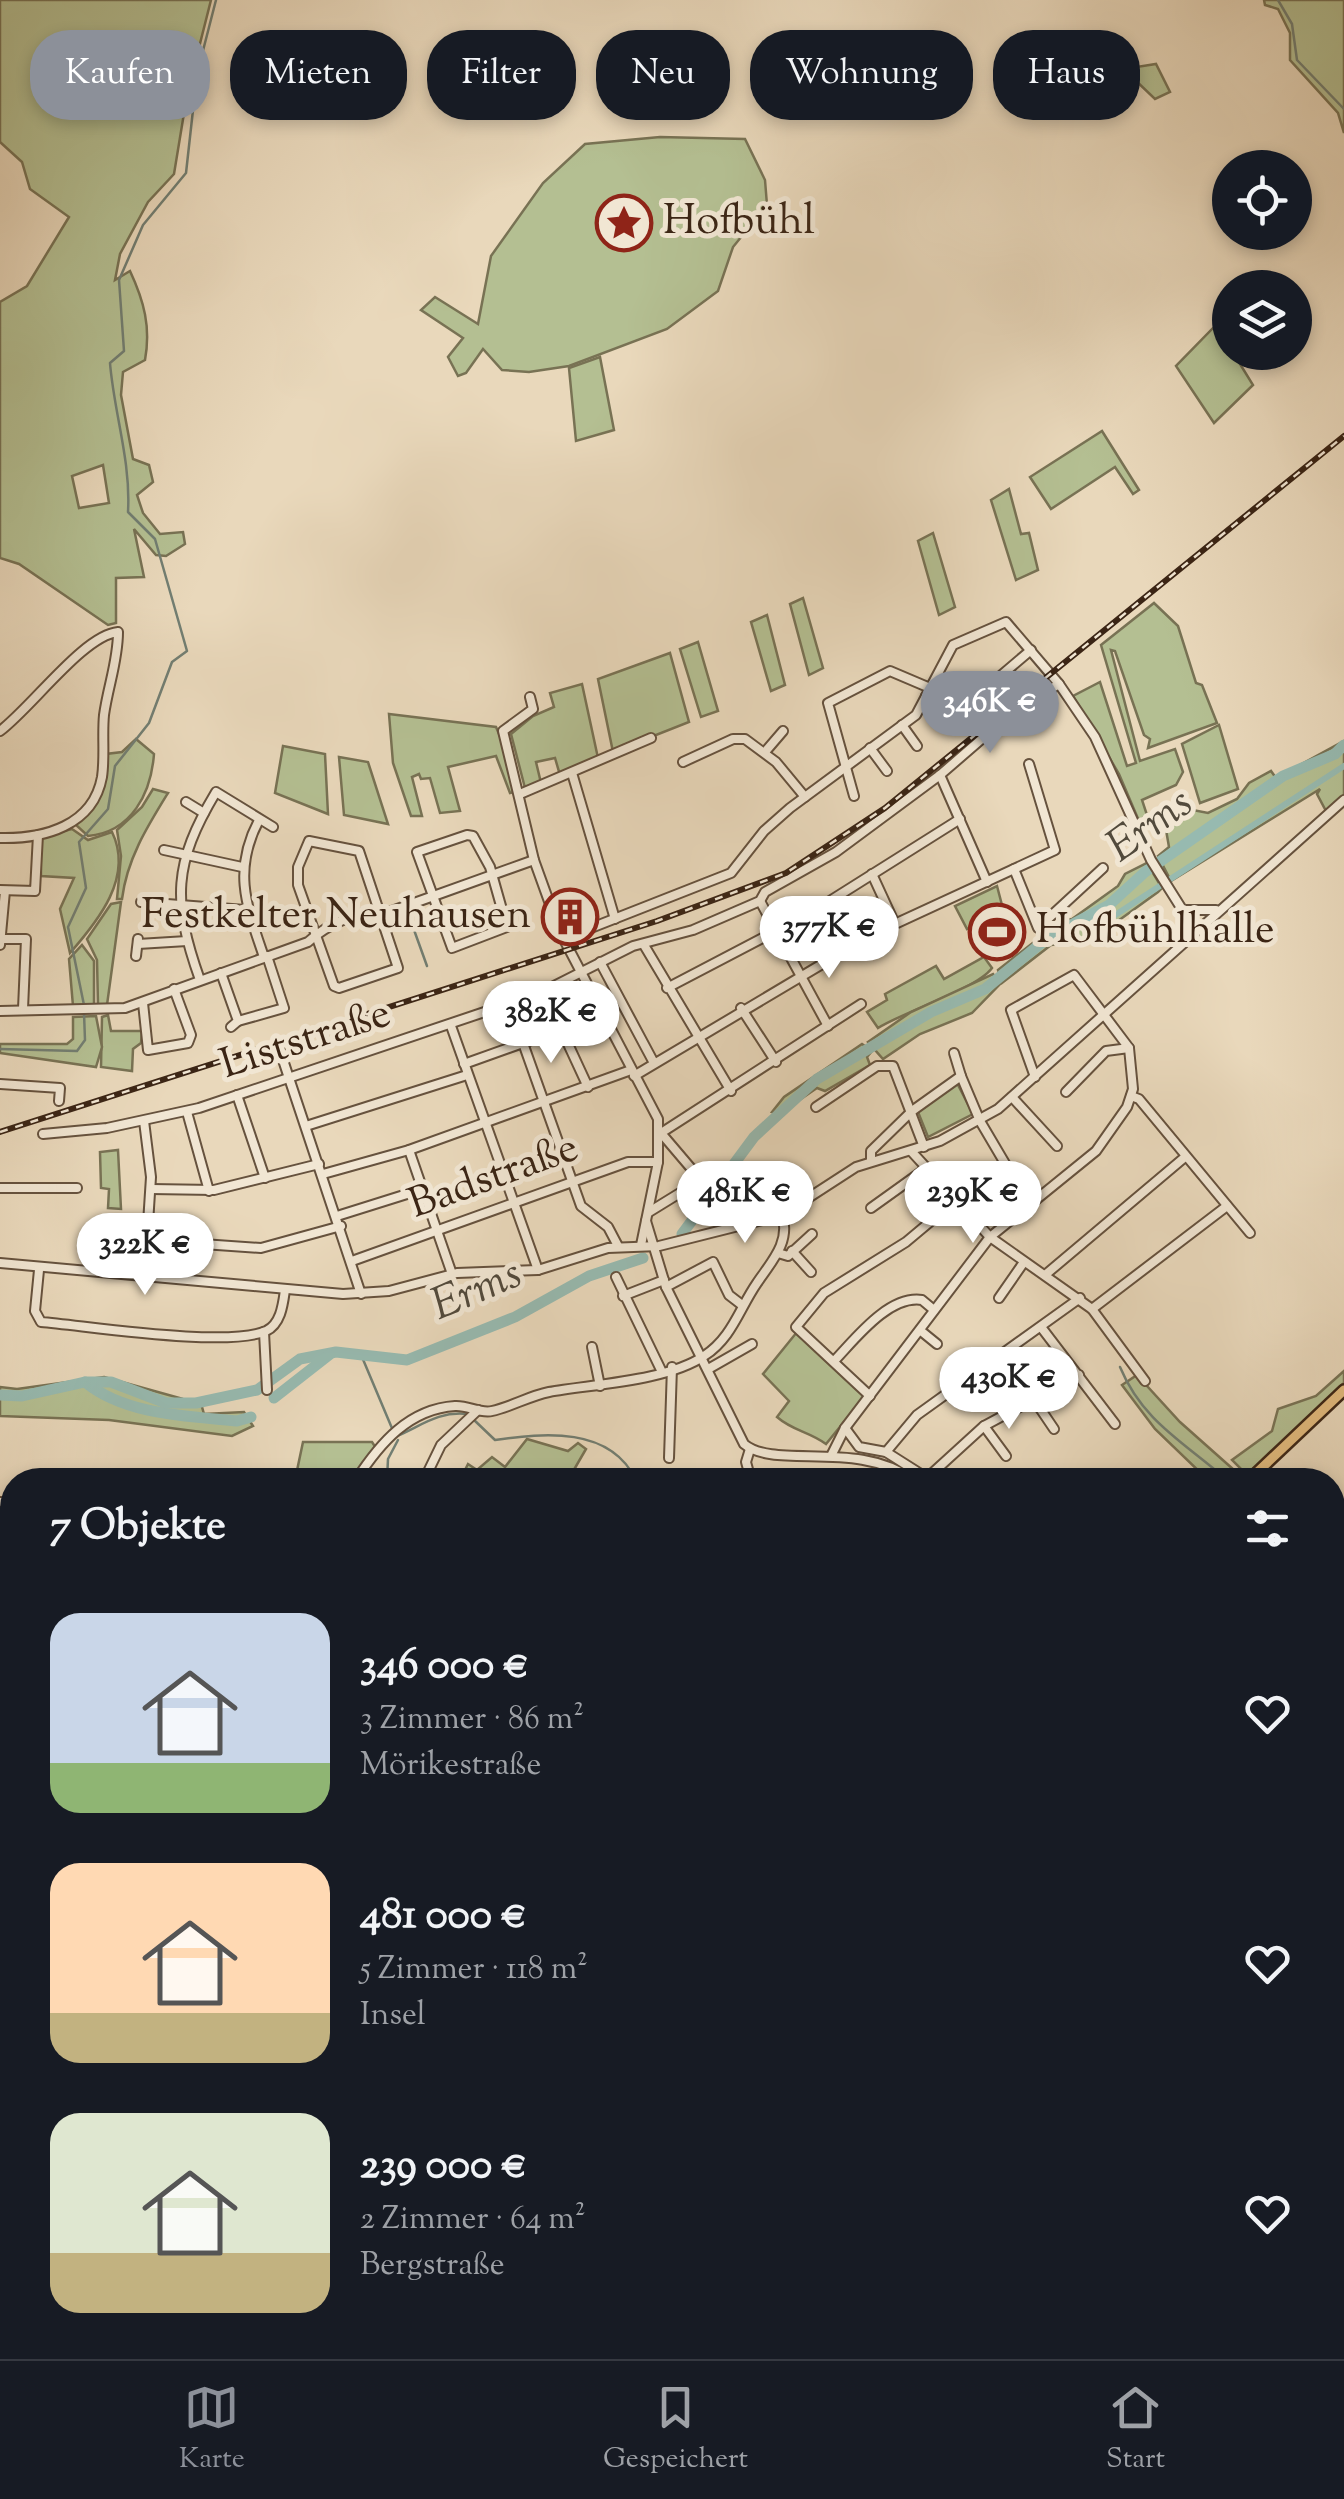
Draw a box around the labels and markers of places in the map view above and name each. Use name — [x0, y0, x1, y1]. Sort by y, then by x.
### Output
place icon: Hofbühl — [594, 193, 654, 253]
place label: Hofbühl — [663, 193, 815, 253]
pin: 346K € — [909, 671, 1071, 756]
place label: Festkelter Neuhausen — [141, 887, 531, 947]
building icon: Festkelter Neuhausen — [540, 887, 600, 947]
pin: 377K € — [748, 896, 910, 981]
sports icon: Hofbühlhalle — [967, 902, 1027, 962]
place label: Hofbühlhalle — [1036, 902, 1274, 962]
pin: 382K € — [470, 981, 632, 1066]
pin: 481K € — [664, 1161, 826, 1246]
pin: 239K € — [892, 1161, 1054, 1246]
pin: 322K € — [64, 1213, 226, 1298]
pin: 430K € — [928, 1347, 1090, 1432]

